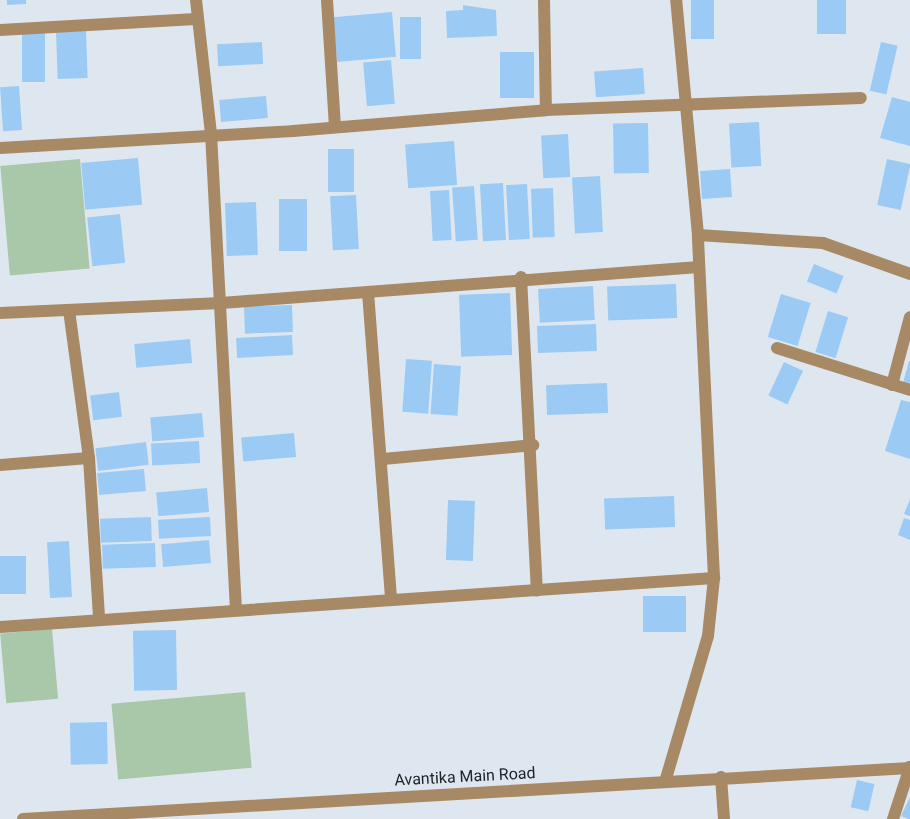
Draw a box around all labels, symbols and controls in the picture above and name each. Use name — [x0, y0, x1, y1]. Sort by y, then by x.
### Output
street label: Avantika Main Road — [394, 764, 536, 790]

